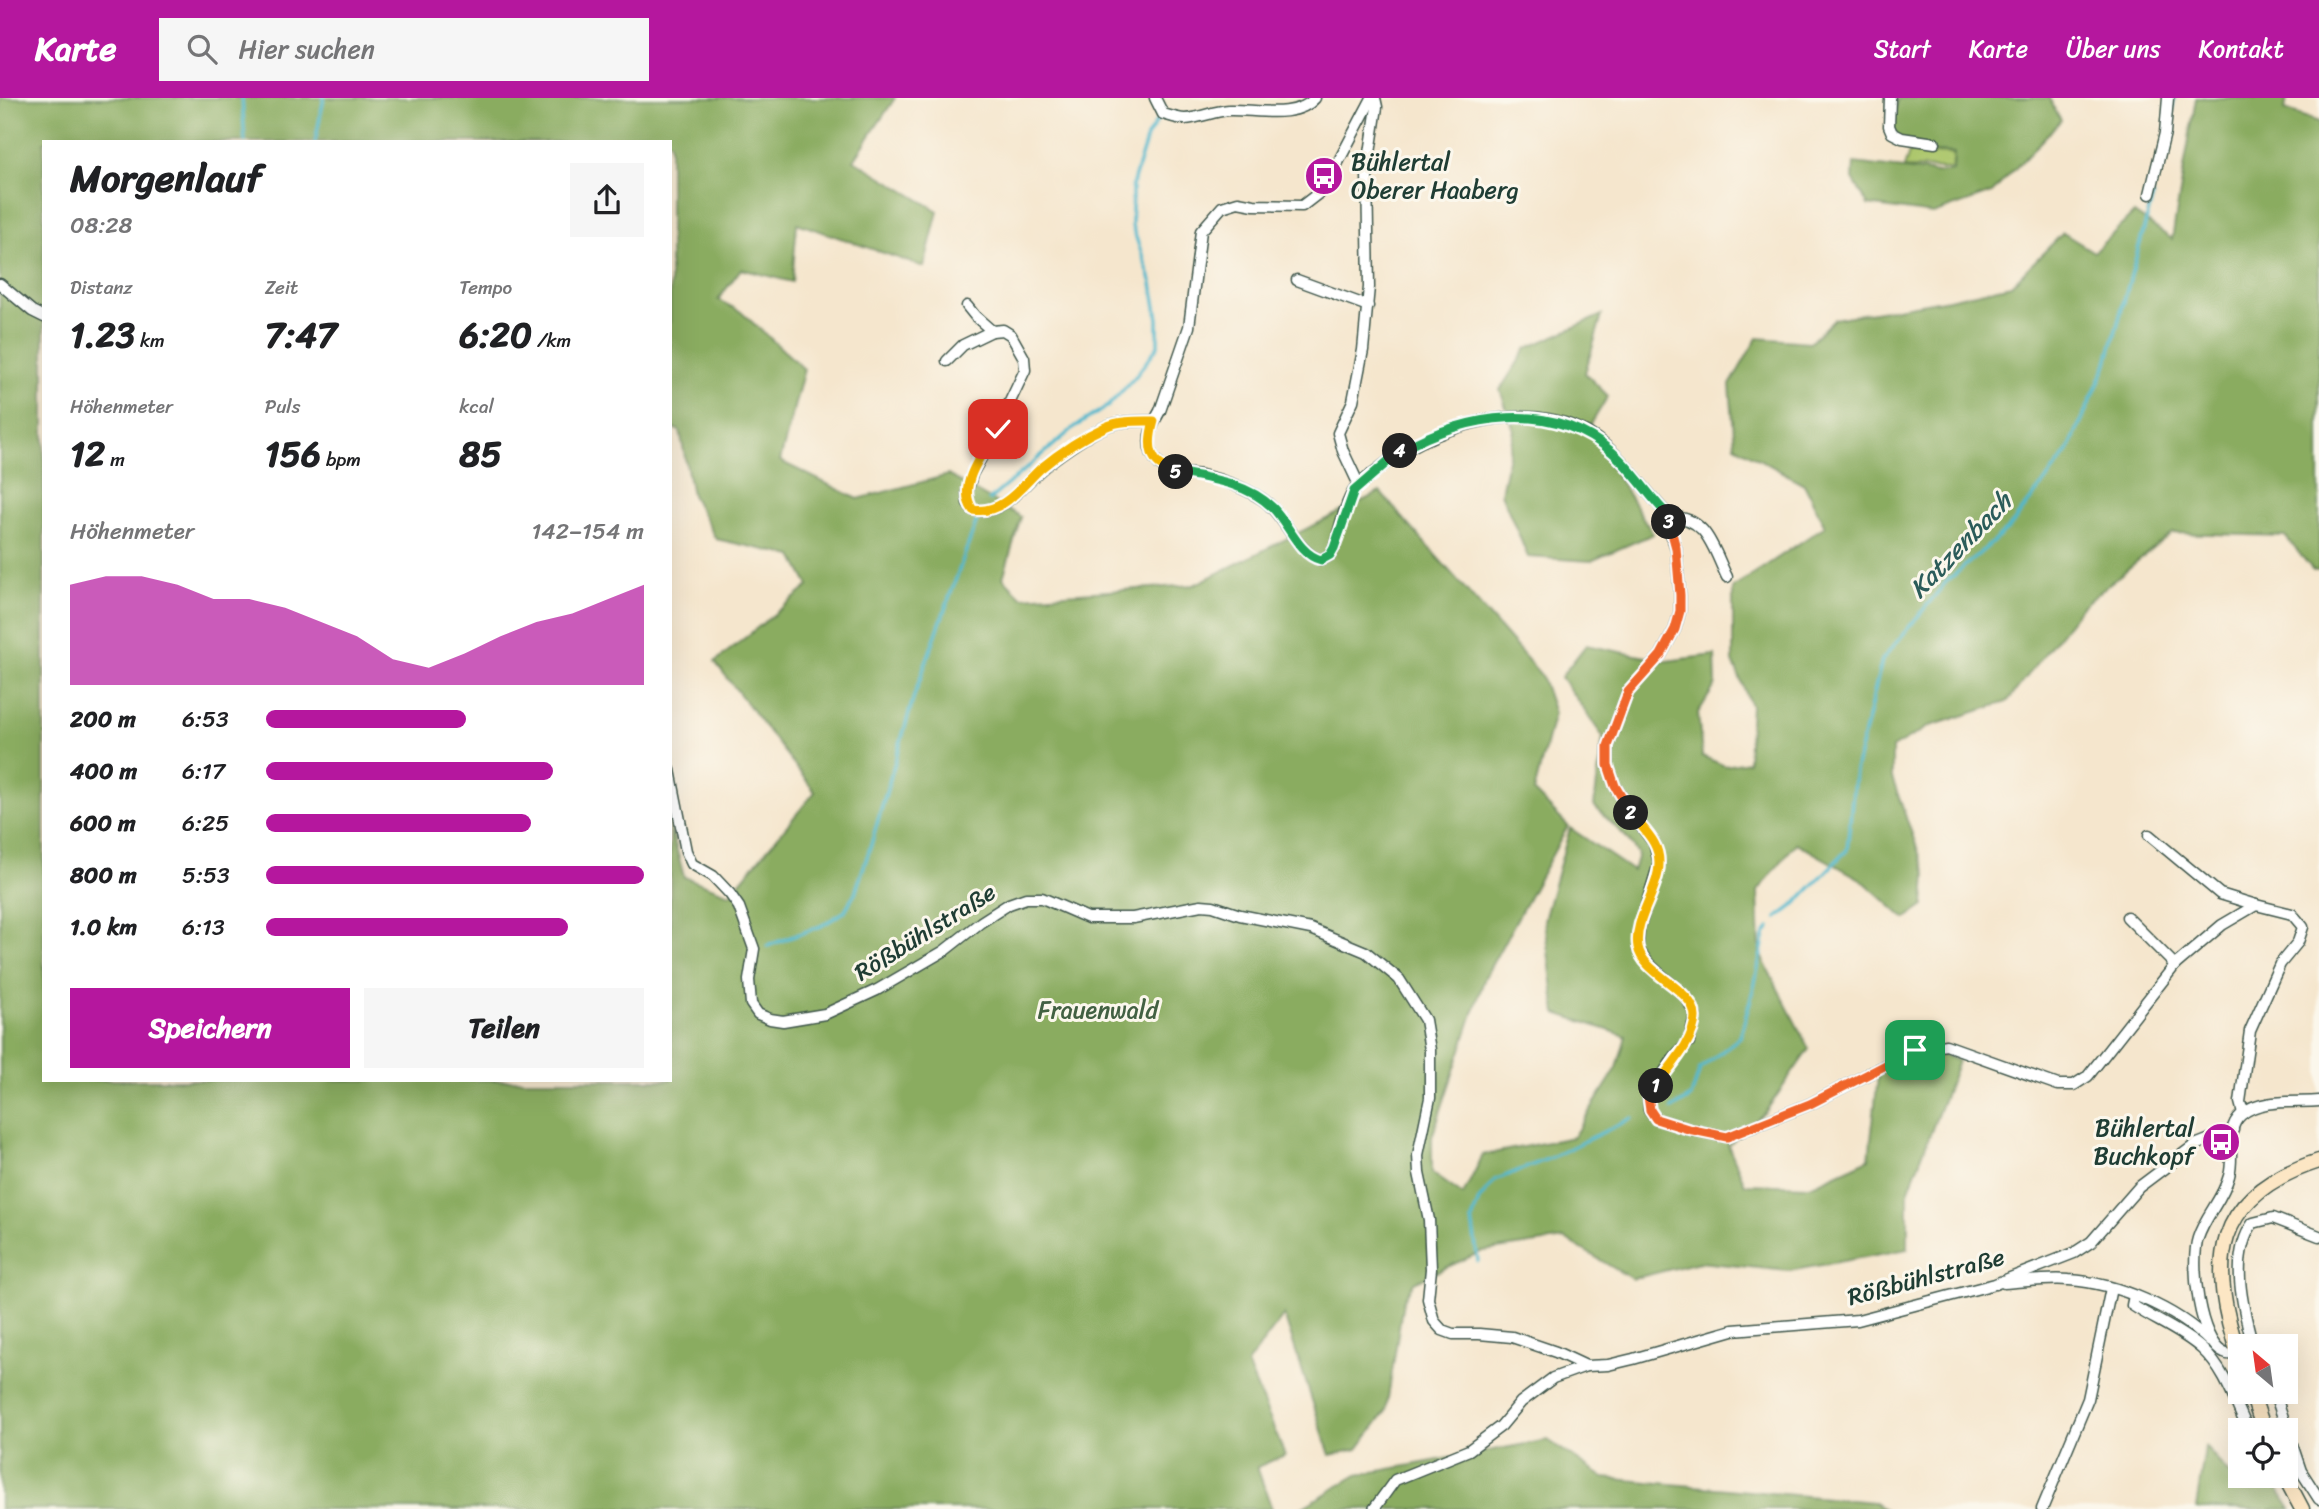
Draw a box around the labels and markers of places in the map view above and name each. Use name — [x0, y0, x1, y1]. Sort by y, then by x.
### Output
place label: Bühlertal Oberer Haaberg — [1351, 141, 1519, 211]
bus stop icon: Bühlertal Oberer Haaberg — [1303, 155, 1345, 197]
pin — [968, 399, 1028, 459]
pin: 4 — [1382, 434, 1418, 468]
pin: 5 — [1158, 454, 1194, 490]
pin: 3 — [1652, 504, 1686, 540]
pin: 2 — [1614, 796, 1648, 830]
pin — [1885, 1020, 1945, 1080]
pin: 1 — [1638, 1068, 1674, 1104]
place label: Bühlertal Buchkopf — [2093, 1107, 2197, 1177]
bus stop icon: Bühlertal Buchkopf — [2200, 1121, 2242, 1163]

